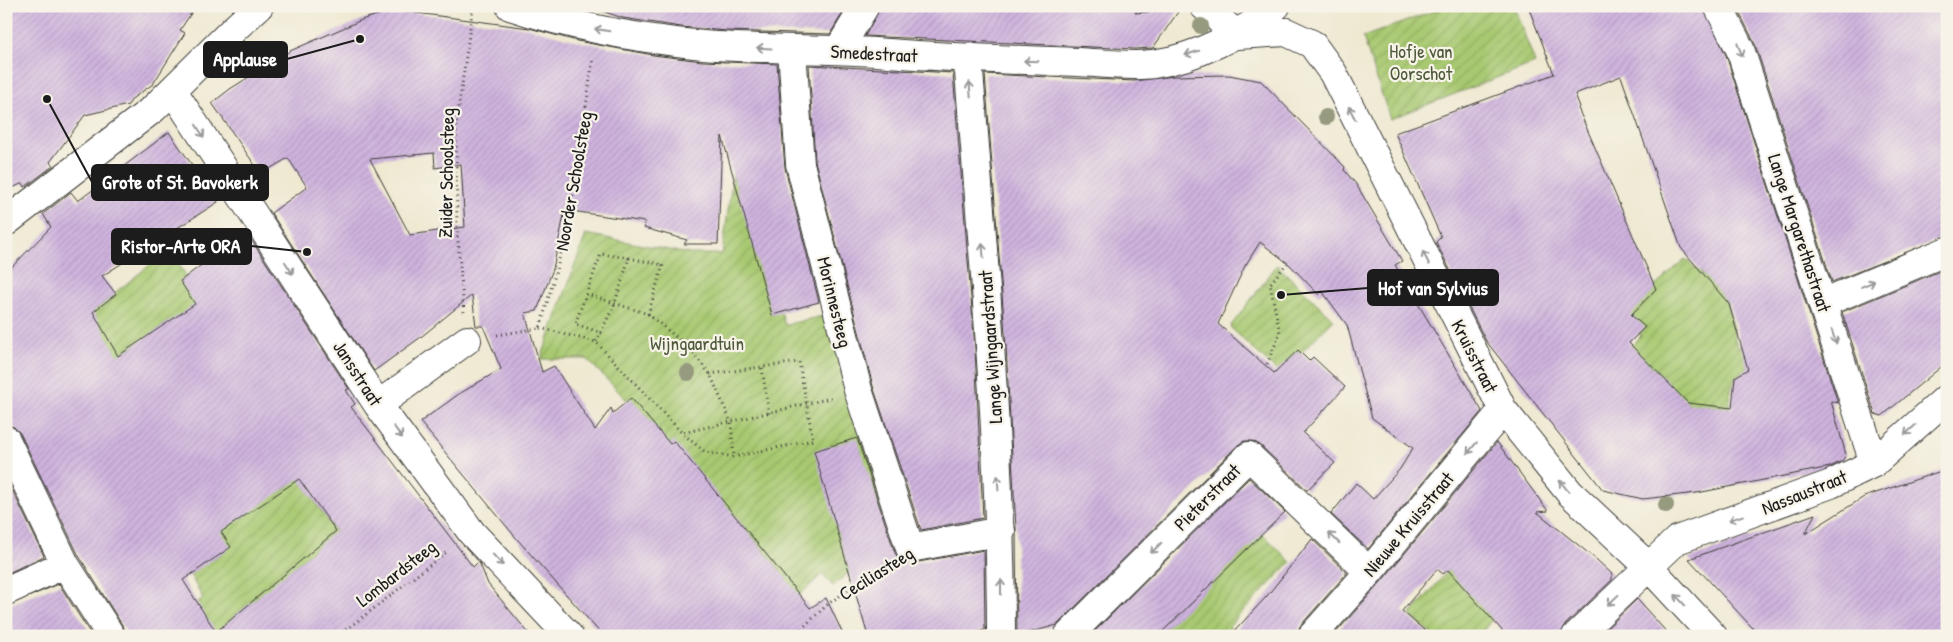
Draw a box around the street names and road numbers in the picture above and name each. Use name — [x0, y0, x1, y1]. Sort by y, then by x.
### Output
street label: Smedestraat — [830, 38, 918, 68]
street label: Zuider Schoolsteeg — [432, 108, 460, 238]
street label: Noorder Schoolsteeg — [548, 109, 598, 253]
street label: Lange Margarethastraat — [1762, 151, 1838, 316]
street label: Morinnesteeg — [811, 254, 859, 350]
street label: Lange Wijngaardstraat — [972, 269, 1008, 424]
street label: Kruisstraat — [1445, 315, 1505, 398]
street label: Jansstraat — [327, 335, 389, 411]
street label: Pieterstraat — [1168, 457, 1247, 536]
street label: Nassaustraat — [1757, 463, 1851, 521]
street label: Nieuwe Kruisstraat — [1356, 466, 1460, 582]
street label: Lombardsteeg — [351, 533, 441, 613]
street label: Ceciliasteeg — [834, 540, 918, 606]

